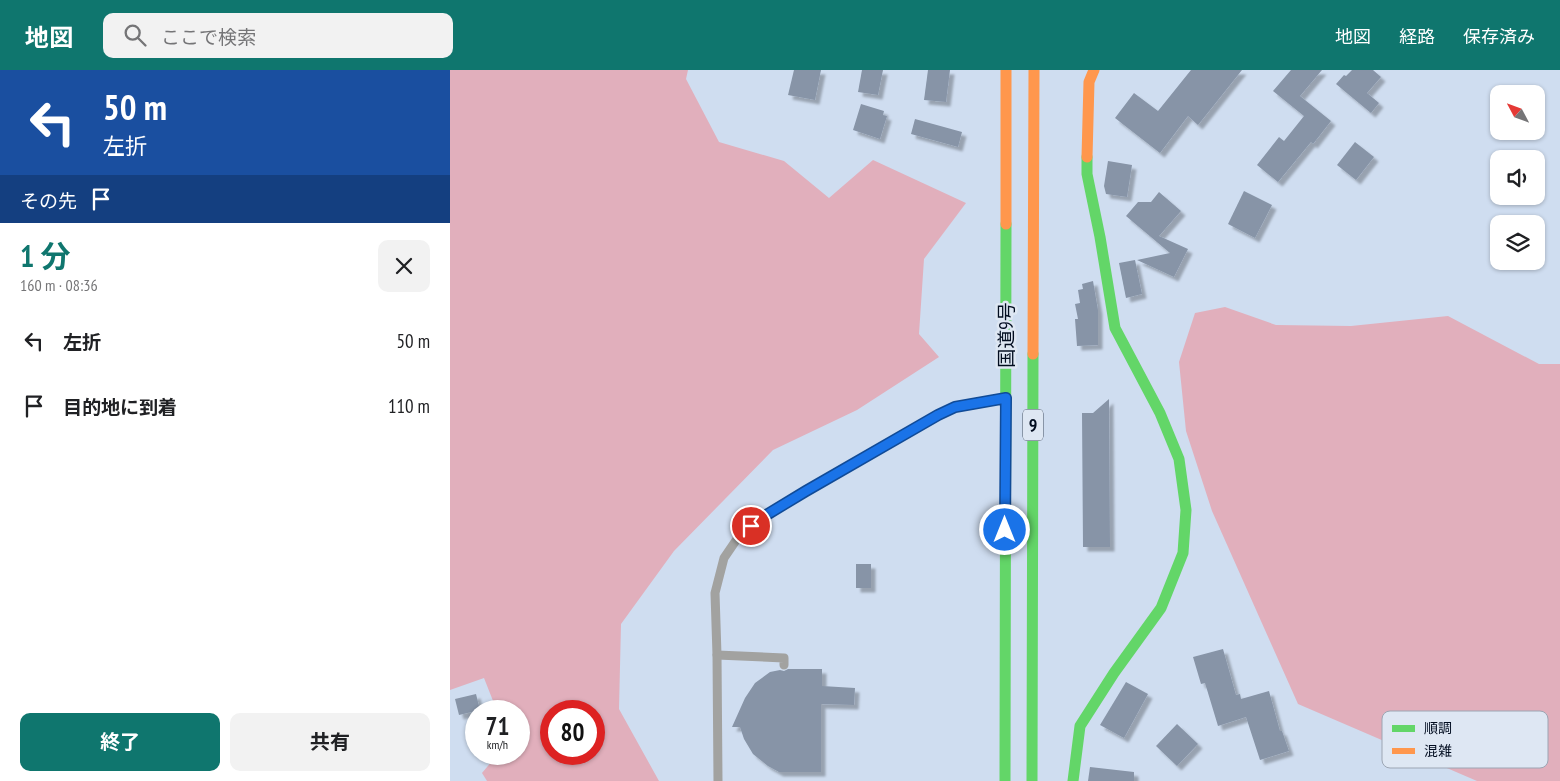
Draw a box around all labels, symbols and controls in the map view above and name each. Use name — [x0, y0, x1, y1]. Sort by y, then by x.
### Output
search box — [103, 13, 453, 58]
icon: search — [121, 21, 149, 49]
text: 地図 — [25, 22, 73, 53]
text: ここで検索 — [161, 25, 256, 49]
text: 地図 — [1335, 25, 1371, 48]
text: 経路 — [1399, 25, 1435, 48]
text: 保存済み — [1463, 25, 1535, 48]
text: 50 m — [103, 84, 167, 130]
north arrow — [1490, 85, 1545, 140]
map controls — [1490, 85, 1545, 270]
icon: left — [20, 90, 85, 155]
text: 左折 — [103, 132, 147, 160]
button: sound — [1490, 150, 1545, 205]
icon: arrive — [87, 185, 115, 213]
text: その先 — [20, 189, 77, 213]
button: layers — [1490, 215, 1545, 270]
text: 1 分 — [20, 236, 71, 275]
button: close — [378, 240, 430, 292]
text: 160 m · 08:36 — [20, 275, 98, 295]
street label: 国道9号 — [994, 302, 1018, 368]
icon: left — [20, 327, 48, 355]
text: 50 m — [397, 329, 430, 353]
text: 左折 — [63, 330, 101, 354]
icon: arrive — [20, 392, 48, 420]
text: 110 m — [388, 394, 430, 418]
text: 目的地に到着 — [63, 395, 177, 419]
road number: 9 — [1023, 410, 1043, 440]
position arrow — [978, 503, 1030, 555]
pin — [730, 505, 772, 547]
icon: arrive — [737, 512, 765, 540]
speed limit sign: 80 — [540, 700, 605, 765]
text: 71 — [486, 710, 509, 742]
legend — [1382, 711, 1548, 768]
button: 終了 — [20, 713, 220, 771]
button: 共有 — [230, 713, 430, 771]
text: 順調 — [1424, 719, 1452, 737]
text: km/h — [487, 737, 508, 752]
text: 混雑 — [1424, 742, 1452, 760]

